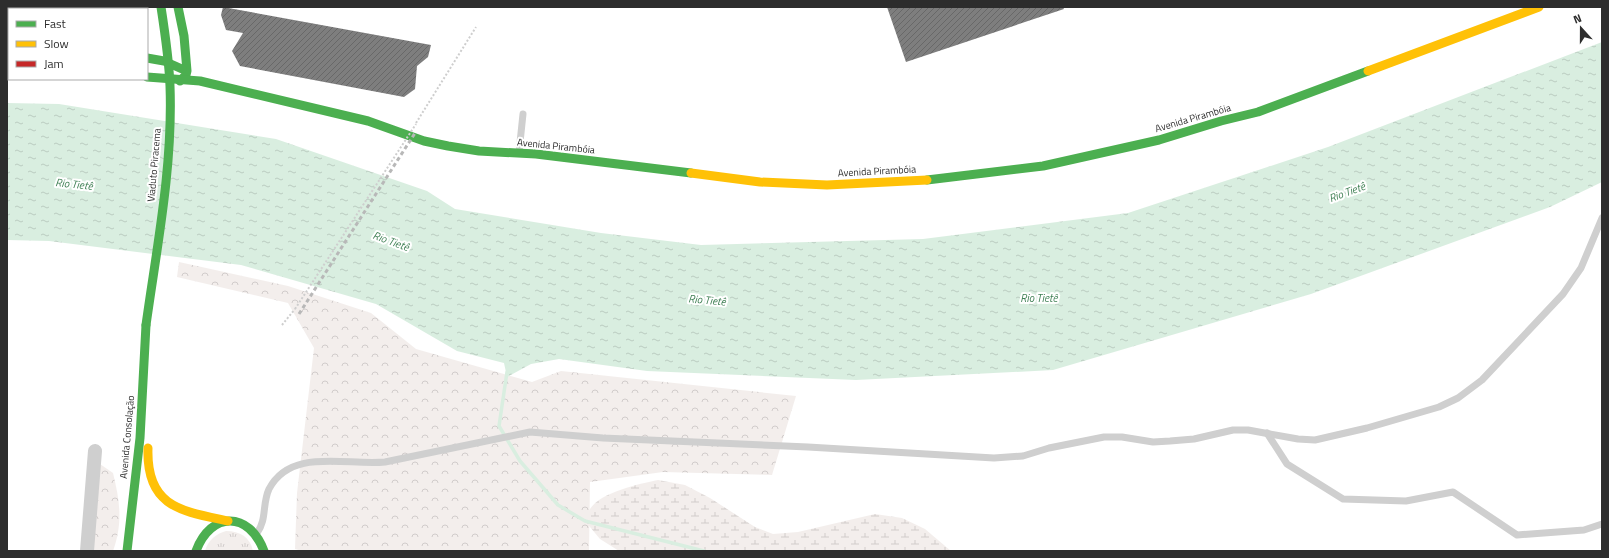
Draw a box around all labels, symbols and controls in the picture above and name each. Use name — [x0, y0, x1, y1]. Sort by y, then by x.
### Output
legend — [8, 8, 148, 80]
north arrow — [1561, 8, 1601, 48]
text: N — [1571, 10, 1584, 27]
text: Fast — [44, 14, 67, 33]
text: Slow — [44, 34, 69, 53]
text: Jam — [44, 54, 64, 73]
street label: Avenida Pirambóia — [1153, 100, 1233, 136]
street label: Viaduto Piracema — [143, 128, 165, 202]
street label: Avenida Pirambóia — [516, 134, 596, 158]
street label: Avenida Pirambóia — [838, 161, 916, 181]
water label: Rio Tietê — [55, 174, 94, 194]
water label: Rio Tietê — [1327, 178, 1368, 206]
water label: Rio Tietê — [371, 227, 412, 255]
water label: Rio Tietê — [688, 290, 727, 310]
water label: Rio Tietê — [1020, 290, 1059, 306]
street label: Avenida Consolação — [116, 395, 138, 479]

